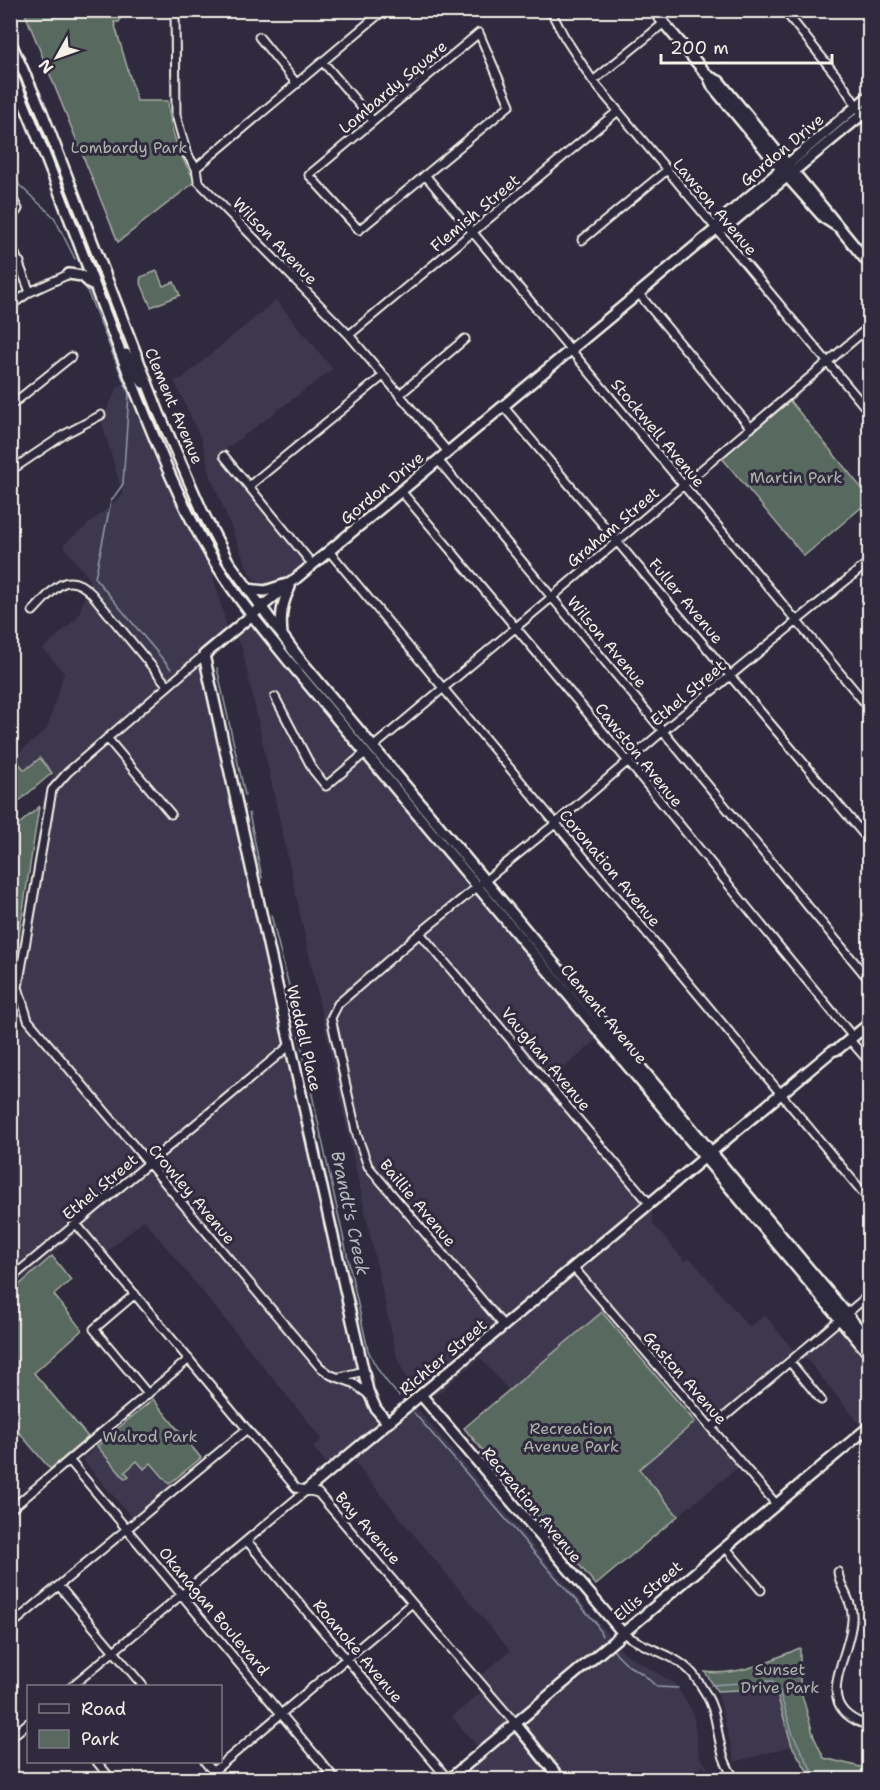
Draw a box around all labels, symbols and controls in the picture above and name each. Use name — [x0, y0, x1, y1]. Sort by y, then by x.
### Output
north arrow — [27, 27, 87, 87]
scale bar — [661, 27, 832, 65]
street label: Lombardy Square — [335, 36, 451, 138]
text: 200 m — [670, 36, 729, 60]
text: N — [34, 55, 58, 78]
street label: Gordon Drive — [736, 109, 828, 191]
park label: Lombardy Park — [71, 137, 187, 158]
street label: Lawson Avenue — [668, 154, 762, 260]
street label: Flemish Street — [426, 169, 524, 257]
street label: Wilson Avenue — [228, 193, 322, 289]
street label: Clement Avenue — [140, 345, 208, 467]
street label: Stockwell Avenue — [606, 374, 710, 492]
street label: Gordon Drive — [336, 447, 428, 529]
park label: Martin Park — [750, 467, 842, 488]
street label: Graham Street — [562, 482, 664, 572]
street label: Fuller Avenue — [644, 554, 728, 648]
street label: Wilson Avenue — [562, 592, 652, 692]
street label: Ethel Street — [646, 655, 730, 731]
street label: Cawston Avenue — [590, 699, 688, 811]
street label: Coronation Avenue — [555, 805, 665, 931]
street label: Clement Avenue — [556, 960, 652, 1068]
street label: Weddell Place — [282, 983, 326, 1093]
street label: Vaughan Avenue — [496, 1003, 596, 1115]
street label: Crowley Avenue — [144, 1140, 240, 1248]
water label: Brandt's Creek — [325, 1148, 375, 1278]
street label: Ethel Street — [58, 1149, 142, 1225]
street label: Baillie Avenue — [375, 1155, 461, 1251]
street label: Richter Street — [395, 1314, 491, 1400]
street label: Gaston Avenue — [639, 1327, 731, 1429]
park label: Recreation Avenue Park — [523, 1418, 619, 1457]
park label: Walrod Park — [102, 1426, 198, 1447]
street label: Recreation Avenue — [477, 1443, 587, 1567]
street label: Bay Avenue — [331, 1487, 405, 1569]
street label: Okanagan Boulevard — [154, 1542, 274, 1680]
street label: Ellis Street — [609, 1556, 687, 1626]
street label: Roanoke Avenue — [308, 1595, 408, 1707]
park label: Sunset Drive Park — [740, 1659, 820, 1698]
legend — [27, 1685, 222, 1763]
text: Road — [81, 1697, 126, 1721]
text: Park — [81, 1727, 120, 1751]

